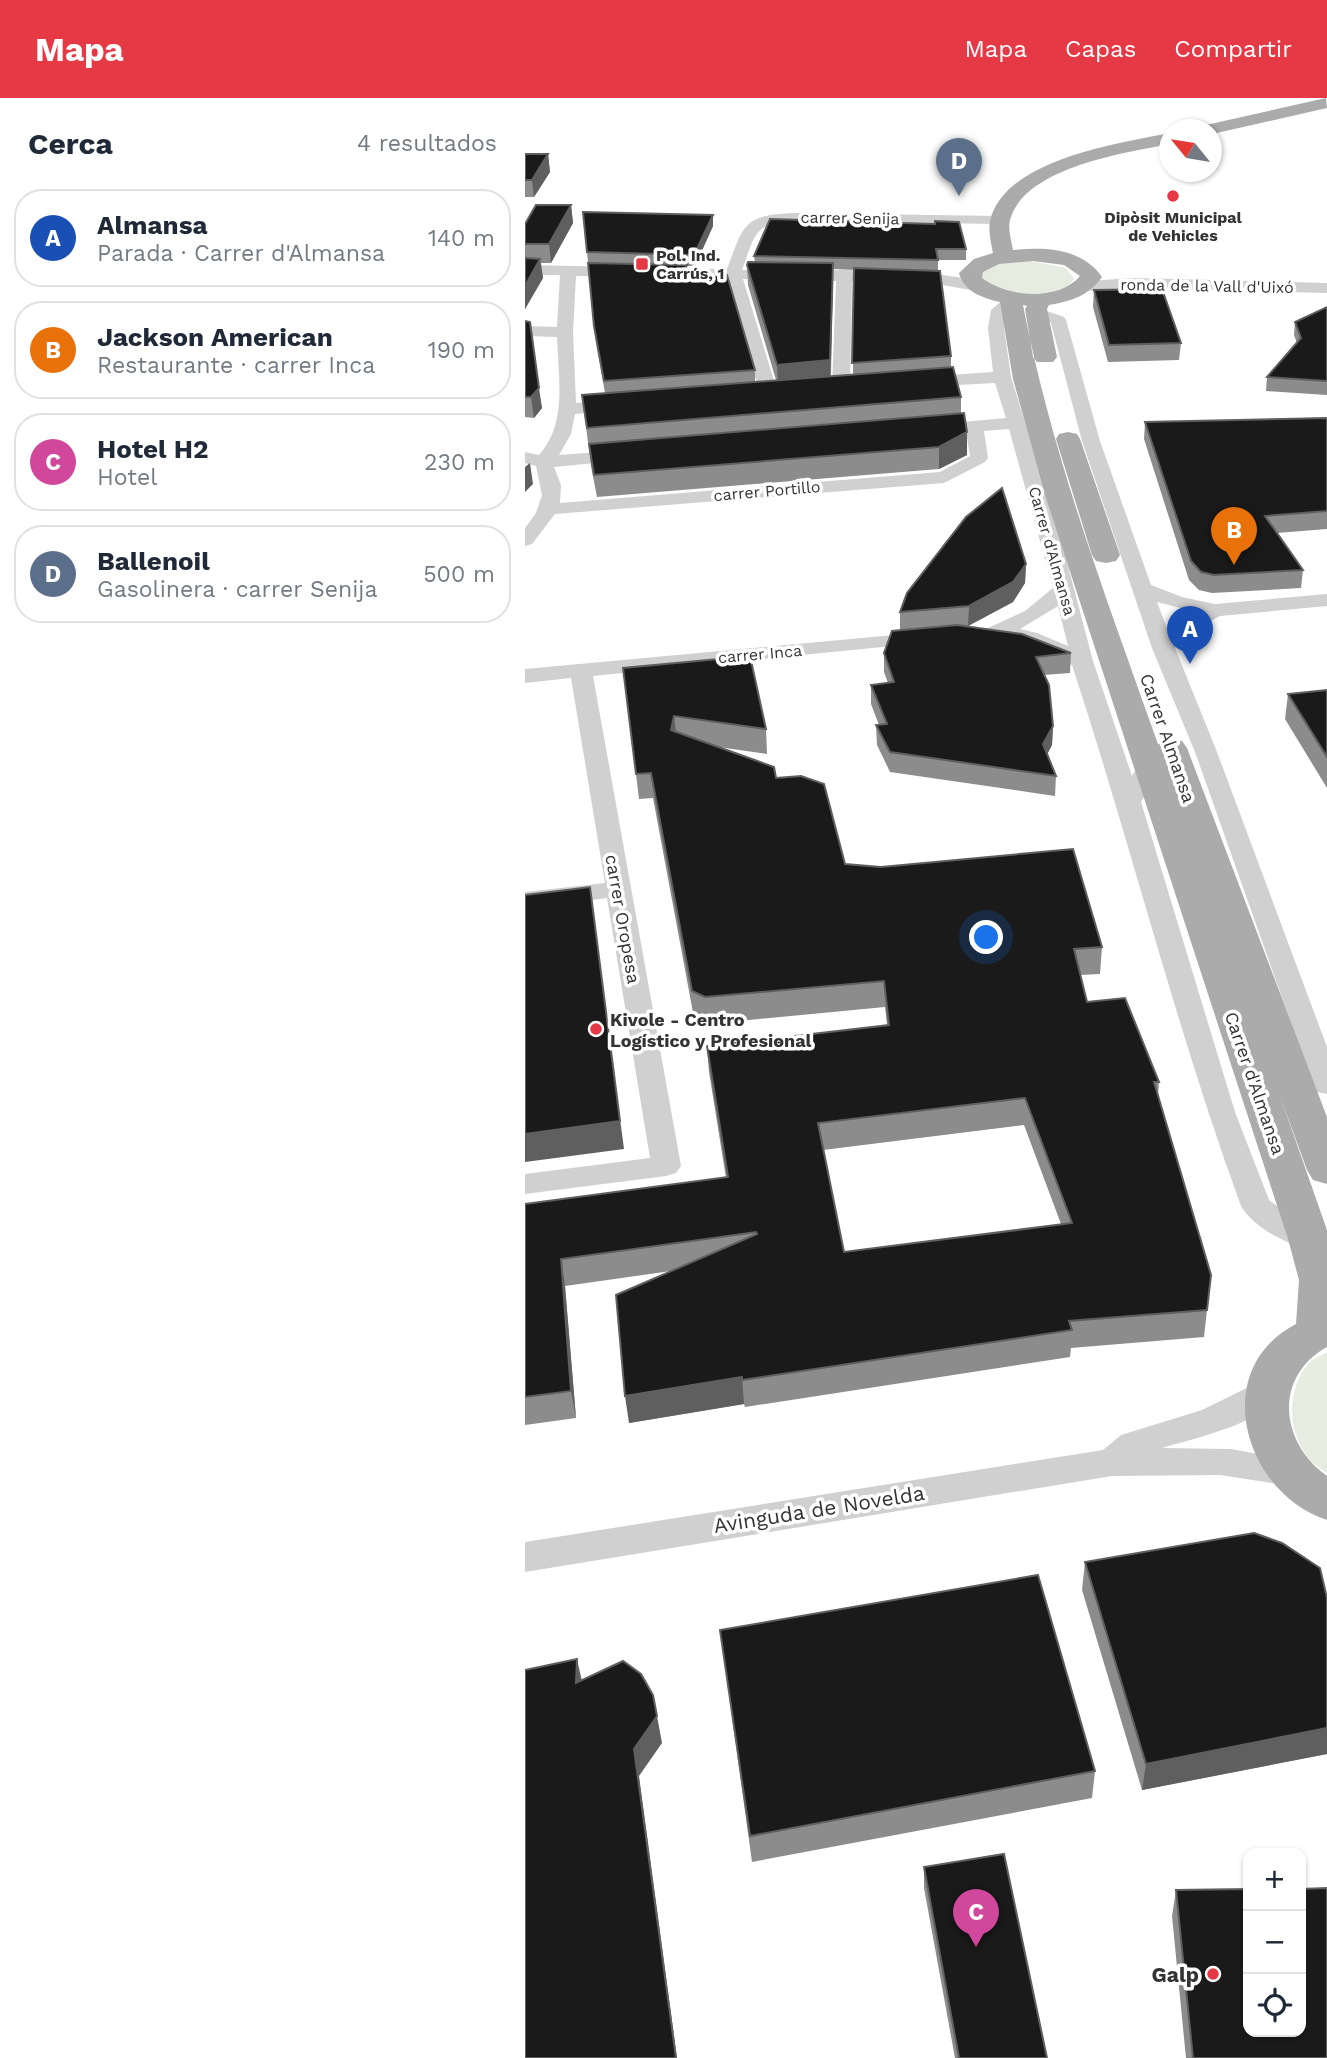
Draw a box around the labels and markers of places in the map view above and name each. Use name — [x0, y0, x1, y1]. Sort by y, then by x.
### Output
pin: D — [936, 138, 982, 196]
marker: Dipòsit Municipal de Vehicles — [1165, 188, 1181, 204]
place label: Dipòsit Municipal de Vehicles — [1104, 208, 1243, 245]
place label: Pol. Ind. Carrús, 1 — [656, 246, 724, 283]
marker: Pol. Ind. Carrús, 1 — [634, 256, 650, 272]
pin: B — [1211, 507, 1257, 565]
pin: A — [1167, 606, 1213, 664]
place label: Kivole - Centro Logístico y Profesional — [610, 1009, 812, 1051]
marker: Kivole - Centro Logístico y Profesional — [588, 1021, 604, 1037]
pin: C — [953, 1889, 999, 1947]
place label: Galp — [1152, 1962, 1199, 1987]
marker: Galp — [1205, 1966, 1221, 1982]

